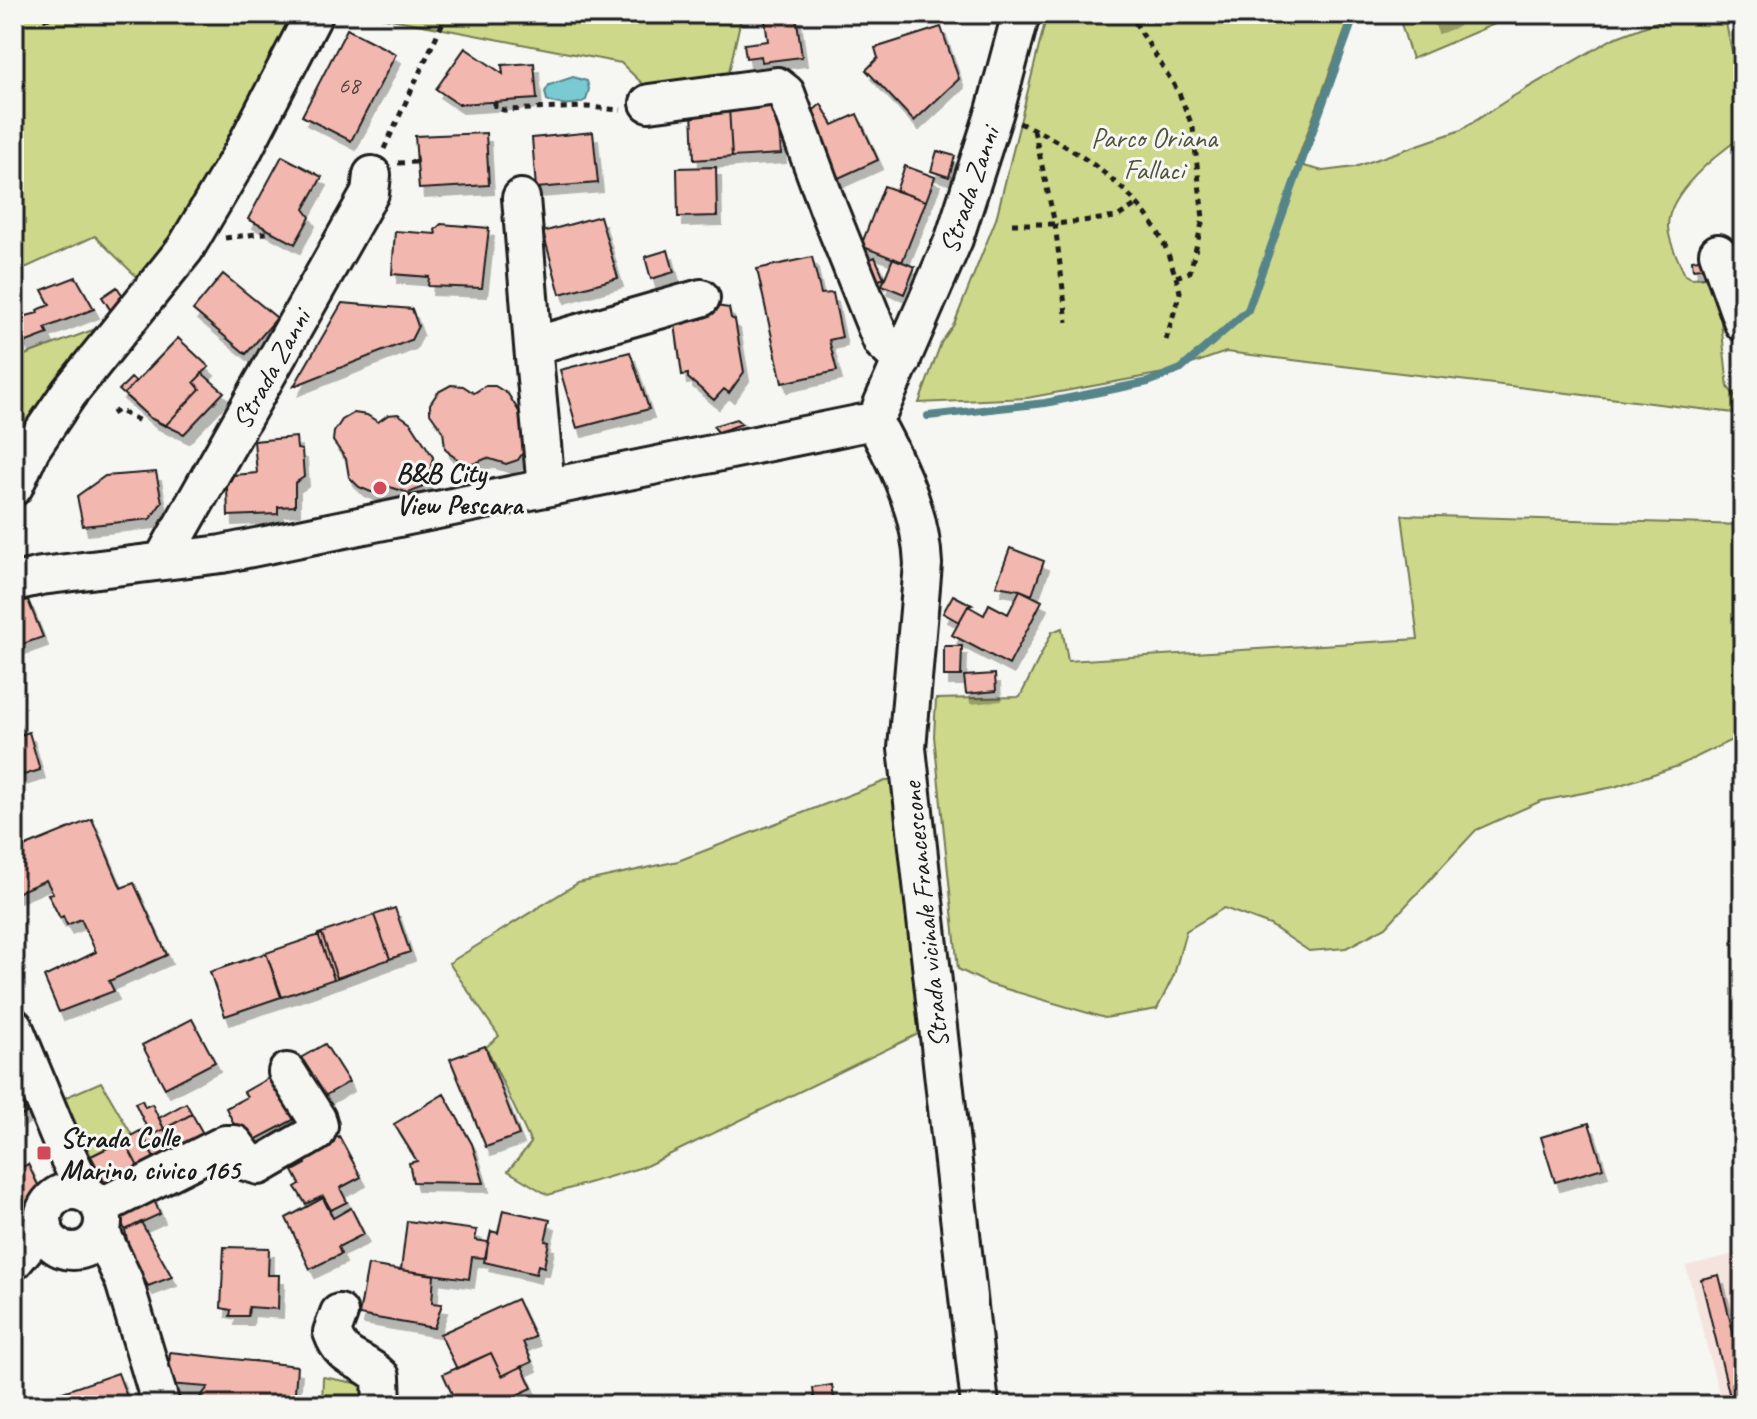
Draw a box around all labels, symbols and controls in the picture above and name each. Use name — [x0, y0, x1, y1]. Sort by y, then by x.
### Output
house number: 68 — [338, 70, 362, 100]
street label: Strada Zanni — [931, 119, 1008, 258]
park label: Parco Oriana Fallaci — [1091, 120, 1219, 187]
street label: Strada Zanni — [224, 300, 320, 435]
place label: B&B City View Pescara — [396, 455, 525, 522]
marker: B&B City View Pescara — [371, 479, 389, 497]
street label: Strada vicinale Francescone — [893, 779, 956, 1050]
place label: Strada Colle Marino, civico 165 — [60, 1120, 243, 1187]
marker: Strada Colle Marino, civico 165 — [35, 1144, 53, 1162]

